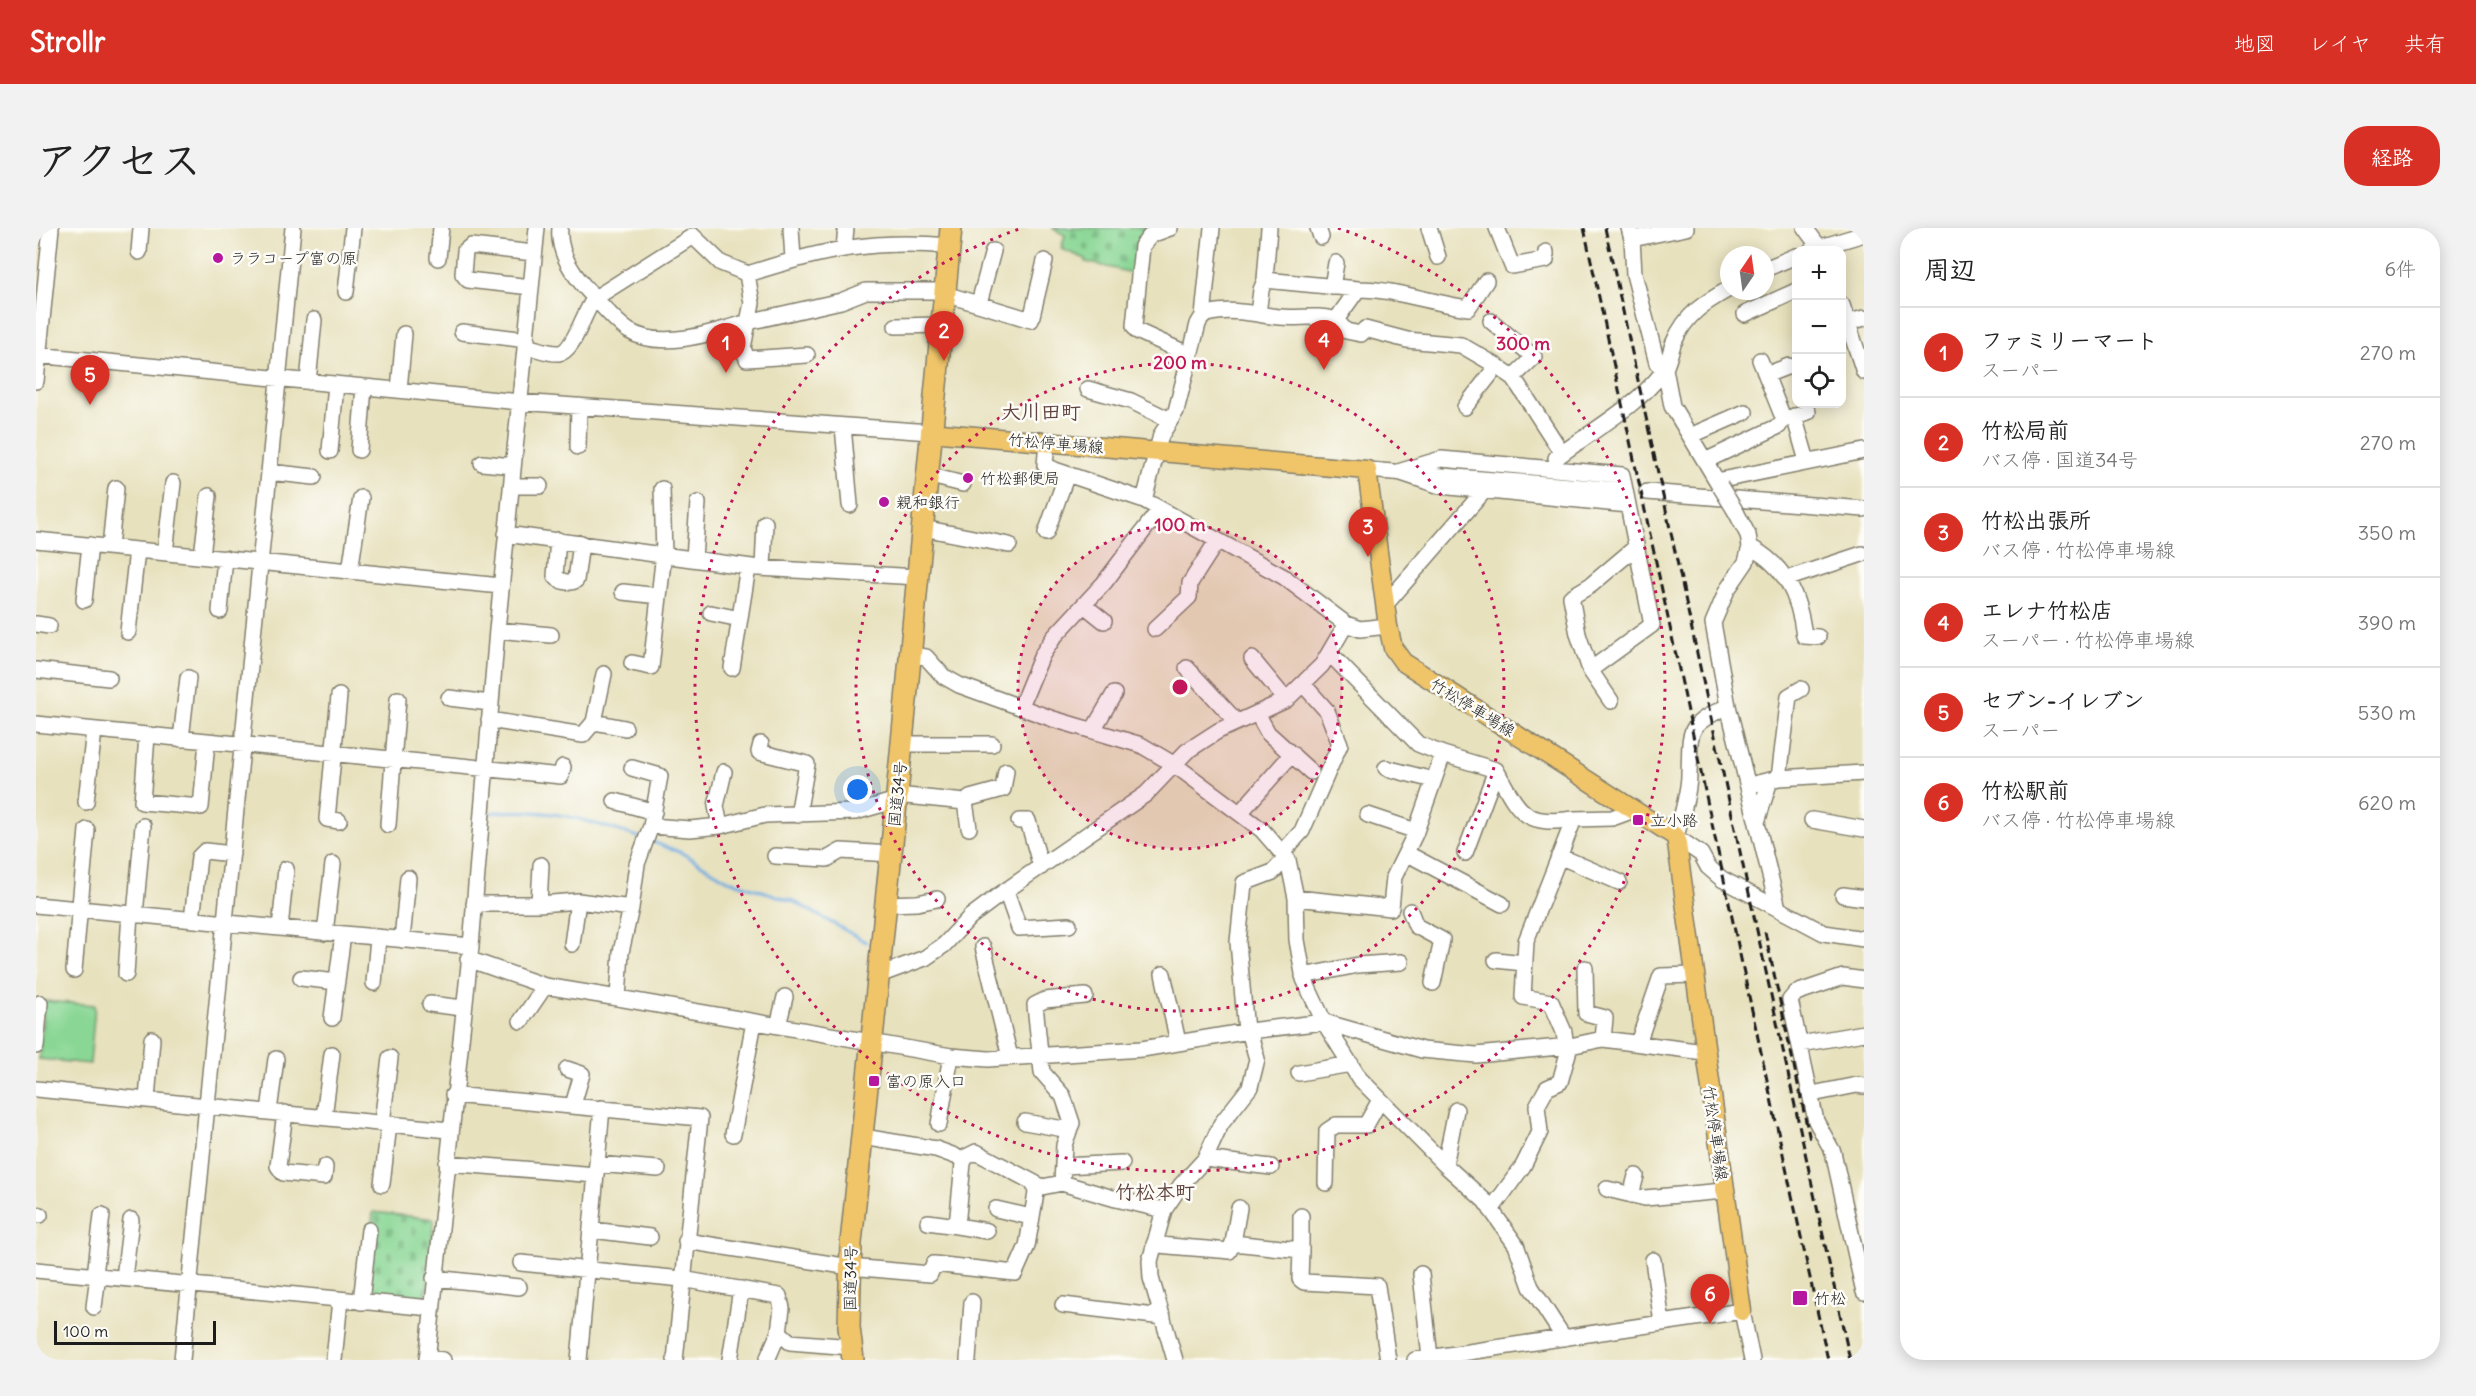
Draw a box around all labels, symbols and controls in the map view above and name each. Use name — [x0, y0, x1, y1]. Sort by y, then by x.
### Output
text: Strollr — [30, 24, 105, 60]
text: 地図 — [2234, 30, 2276, 57]
text: レイヤ — [2309, 30, 2371, 57]
text: 共有 — [2404, 30, 2446, 57]
button: 経路 — [2344, 126, 2440, 186]
text: アクセス — [36, 134, 201, 186]
north arrow — [1720, 246, 1774, 300]
map controls — [1792, 246, 1846, 408]
button: + — [1792, 246, 1846, 300]
place label: ララコープ富の原 — [230, 248, 357, 268]
marker: ララコープ富の原 — [211, 251, 225, 265]
text: 周辺 — [1924, 253, 1976, 286]
text: 6件 — [2384, 256, 2416, 281]
button: − — [1792, 300, 1846, 354]
pin: 2 — [924, 312, 964, 361]
pin: 4 — [1304, 320, 1344, 370]
pin: 1 — [706, 324, 746, 373]
text: ファミリーマート — [1981, 326, 2158, 354]
text: 300 m — [1496, 332, 1550, 355]
text: 1 — [1940, 340, 1947, 365]
text: 270 m — [2360, 340, 2416, 365]
text: 200 m — [1153, 351, 1207, 374]
button: locate — [1792, 354, 1846, 408]
pin: 5 — [70, 356, 110, 405]
text: スーパー — [1981, 357, 2060, 382]
district label: 大川田町 — [1001, 399, 1081, 424]
text: 竹松局前 — [1981, 416, 2069, 444]
street label: 竹松停車場線 — [1007, 429, 1105, 457]
text: 2 — [1938, 430, 1949, 455]
text: 270 m — [2360, 430, 2416, 455]
text: バス停 · 国道34号 — [1981, 447, 2138, 472]
place label: 竹松郵便局 — [980, 468, 1060, 488]
marker: 竹松郵便局 — [961, 471, 975, 485]
place label: 親和銀行 — [896, 492, 960, 512]
marker: 親和銀行 — [877, 495, 891, 509]
text: 竹松出張所 — [1981, 506, 2091, 534]
pin: 3 — [1348, 508, 1388, 557]
text: 100 m — [1155, 513, 1206, 536]
text: 3 — [1938, 520, 1949, 545]
text: 350 m — [2358, 520, 2416, 545]
text: バス停 · 竹松停車場線 — [1981, 537, 2175, 562]
text: エレナ竹松店 — [1981, 596, 2113, 624]
text: 4 — [1938, 610, 1949, 635]
text: 390 m — [2358, 610, 2416, 635]
text: スーパー · 竹松停車場線 — [1981, 627, 2194, 652]
street label: 竹松停車場線 — [1427, 673, 1519, 741]
centre of rings — [1170, 677, 1190, 697]
text: セブン-イレブン — [1981, 686, 2144, 714]
text: 5 — [1938, 700, 1949, 725]
text: 530 m — [2358, 700, 2416, 725]
text: スーパー — [1981, 717, 2060, 742]
street label: 国道34号 — [884, 760, 910, 828]
your location — [843, 775, 872, 804]
text: 竹松駅前 — [1981, 776, 2069, 804]
text: 6 — [1938, 790, 1949, 815]
text: 620 m — [2358, 790, 2416, 815]
text: バス停 · 竹松停車場線 — [1981, 807, 2175, 832]
place label: 立小路 — [1650, 810, 1698, 830]
marker: 立小路 — [1631, 813, 1645, 827]
place label: 富の原入口 — [886, 1071, 966, 1091]
marker: 富の原入口 — [867, 1074, 881, 1088]
street label: 竹松停車場線 — [1699, 1084, 1733, 1182]
district label: 竹松本町 — [1115, 1179, 1195, 1204]
street label: 国道34号 — [839, 1245, 861, 1311]
pin: 6 — [1690, 1274, 1730, 1324]
place label: 竹松 — [1814, 1288, 1846, 1308]
marker: 竹松 — [1791, 1289, 1809, 1307]
scale bar — [54, 1318, 216, 1346]
text: 100 m — [63, 1321, 108, 1341]

